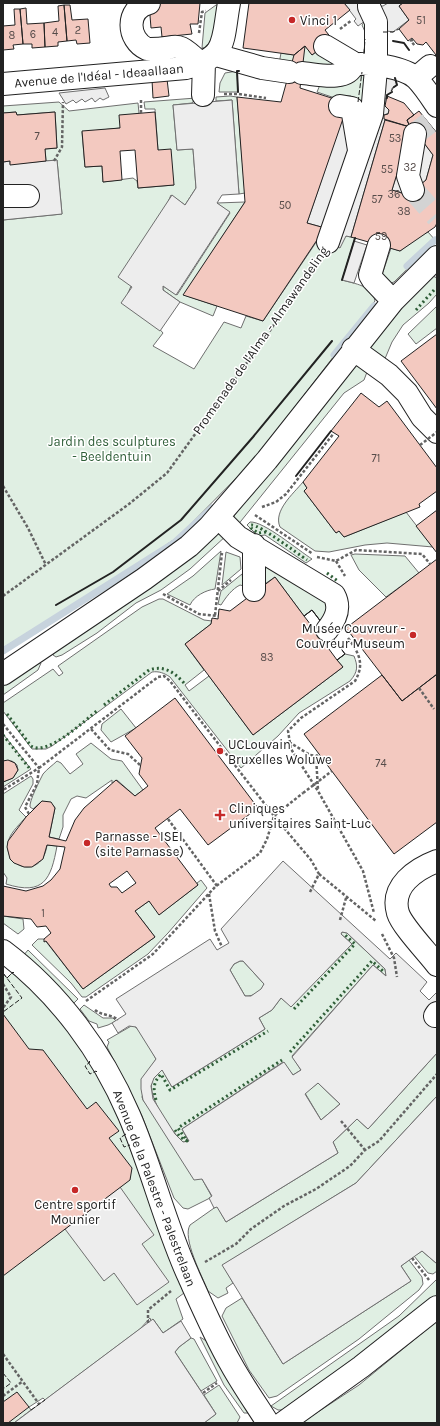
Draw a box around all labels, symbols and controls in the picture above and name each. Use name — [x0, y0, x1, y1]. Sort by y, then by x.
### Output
place label: Vinci 1 — [300, 13, 337, 28]
house number: 51 — [416, 14, 426, 27]
marker: Vinci 1 — [287, 15, 297, 25]
house number: 2 — [75, 24, 81, 37]
house number: 4 — [52, 26, 58, 39]
house number: 6 — [30, 28, 36, 41]
house number: 8 — [9, 29, 16, 42]
street label: Avenue de l'Idéal - Ideaallaan — [14, 61, 184, 90]
house number: 7 — [34, 130, 40, 143]
house number: 53 — [389, 132, 401, 145]
house number: 32 — [404, 161, 416, 174]
house number: 55 — [381, 163, 393, 176]
house number: 36 — [388, 188, 400, 201]
house number: 57 — [371, 193, 383, 206]
house number: 50 — [279, 199, 291, 212]
house number: 38 — [397, 205, 411, 218]
house number: 59 — [375, 230, 387, 243]
street label: Promenade de l'Alma - Almawandeling — [189, 243, 332, 437]
park label: Jardin des sculptures - Beeldentuin — [48, 434, 176, 464]
house number: 71 — [372, 452, 380, 465]
place label: Musée Couvreur - Couvreur Museum — [296, 621, 405, 651]
marker: Musée Couvreur - Couvreur Museum — [408, 630, 418, 640]
house number: 83 — [260, 651, 274, 664]
place label: UCLouvain Bruxelles Woluwe — [228, 737, 332, 767]
marker: UCLouvain Bruxelles Woluwe — [215, 746, 225, 756]
house number: 74 — [375, 757, 387, 770]
place label: Cliniques universitaires Saint-Luc — [229, 801, 371, 831]
marker: Cliniques universitaires Saint-Luc — [214, 809, 226, 821]
place label: Parnasse - ISEI (site Parnasse) — [95, 829, 184, 859]
marker: Parnasse - ISEI (site Parnasse) — [82, 838, 92, 848]
house number: 1 — [41, 907, 45, 920]
street label: Avenue de la Palestre - Palestrelaan — [110, 1088, 199, 1289]
marker: Centre sportif Mounier — [70, 1185, 80, 1195]
place label: Centre sportif Mounier — [34, 1197, 116, 1227]

